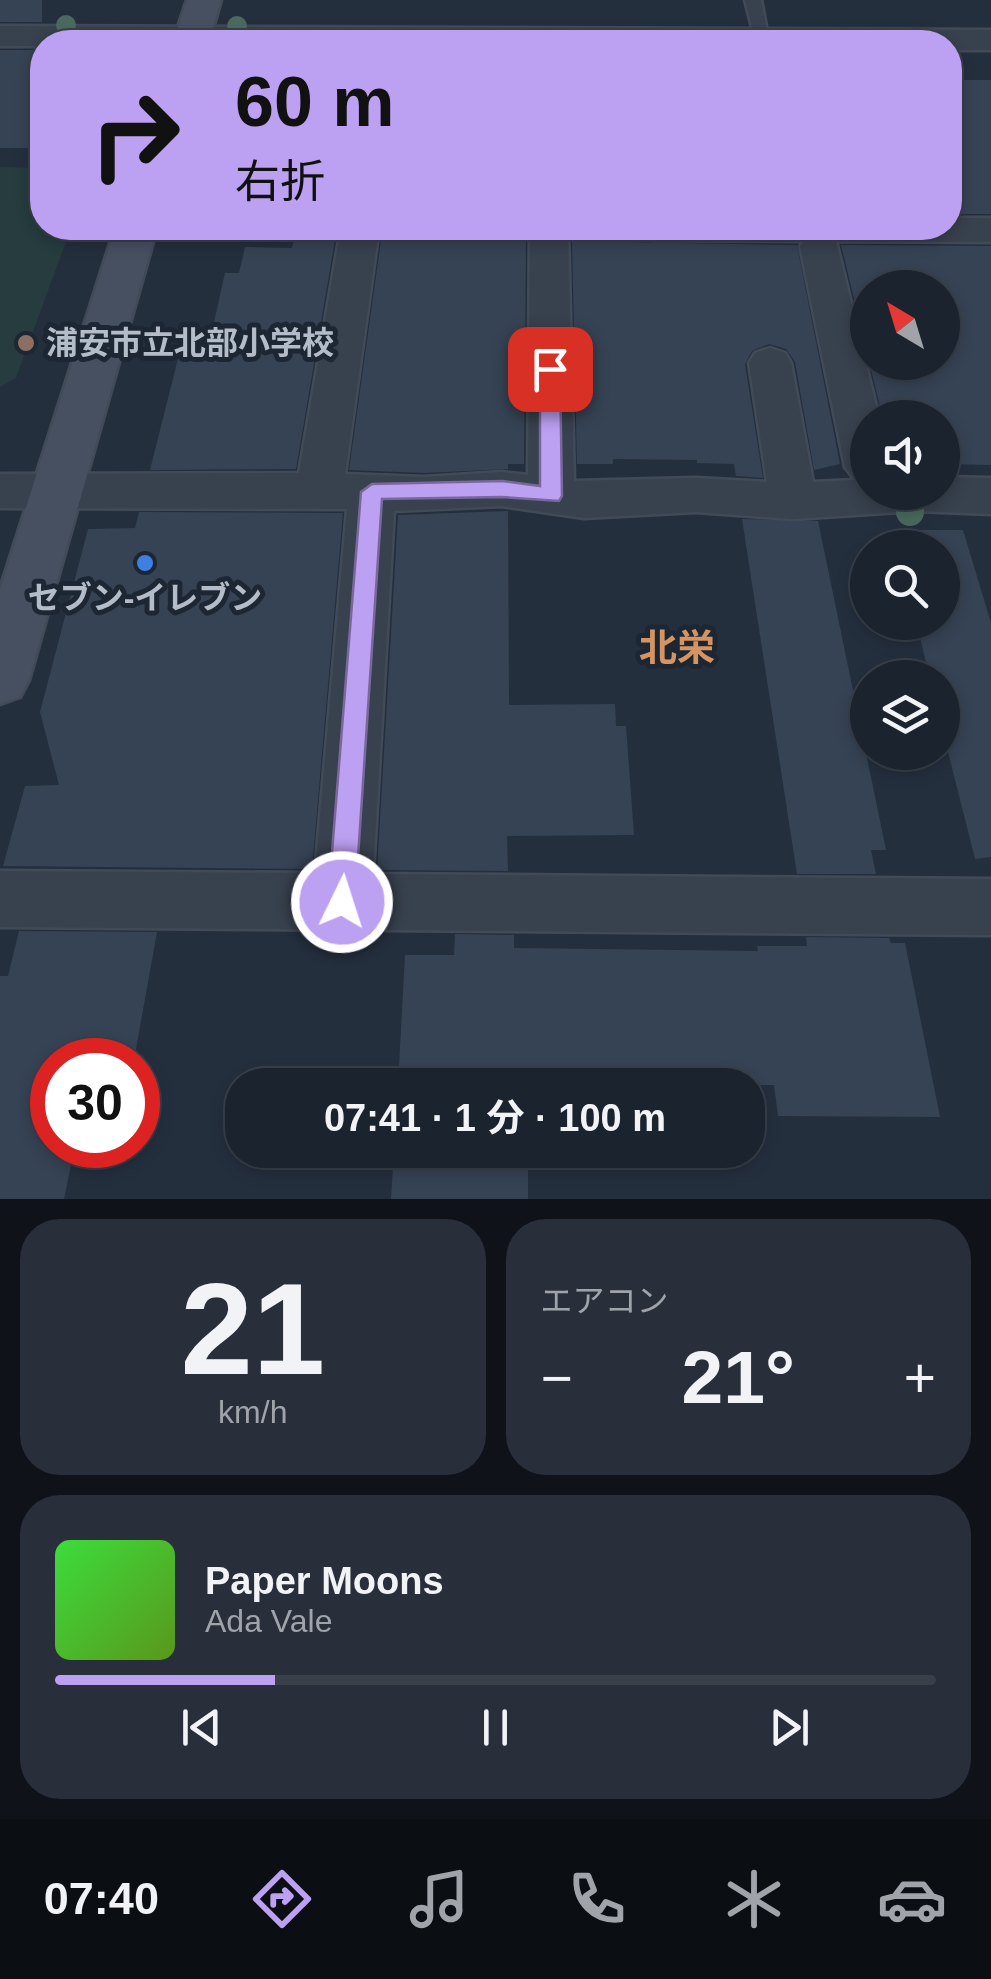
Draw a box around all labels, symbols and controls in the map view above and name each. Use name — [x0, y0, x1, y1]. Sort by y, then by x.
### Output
text: 60 m — [235, 63, 395, 141]
icon: right — [70, 70, 200, 200]
text: 右折 — [235, 156, 325, 207]
north arrow — [850, 270, 960, 380]
map controls — [850, 270, 960, 770]
place label: 浦安市立北部小学校 — [46, 325, 334, 361]
pin — [508, 327, 593, 412]
marker: 浦安市立北部小学校 — [15, 332, 37, 354]
icon: arrive — [523, 342, 578, 397]
button: sound — [850, 400, 960, 510]
button: search — [850, 530, 960, 640]
marker: セブン-イレブン — [134, 552, 156, 574]
place label: セブン-イレブン — [28, 580, 262, 616]
district label: 北栄 — [639, 627, 715, 669]
button: layers — [850, 660, 960, 770]
position arrow — [290, 850, 394, 954]
speed limit sign: 30 — [30, 1038, 160, 1168]
text: 07:41 · 1 分 · 100 m — [324, 1097, 666, 1139]
text: 21 — [180, 1256, 325, 1402]
text: エアコン — [541, 1283, 669, 1319]
text: 21° — [682, 1335, 795, 1419]
text: − — [541, 1347, 573, 1409]
text: + — [904, 1347, 936, 1409]
text: km/h — [218, 1394, 287, 1430]
text: Paper Moons — [205, 1560, 444, 1602]
text: Ada Vale — [205, 1603, 333, 1639]
icon: previous — [174, 1700, 229, 1755]
icon: pause — [468, 1700, 523, 1755]
icon: next — [762, 1700, 817, 1755]
icon: directions — [247, 1864, 317, 1934]
icon: music — [404, 1864, 474, 1934]
icon: phone — [562, 1864, 632, 1934]
icon: climate — [719, 1864, 789, 1934]
icon: car — [877, 1864, 947, 1934]
text: 07:40 — [44, 1873, 159, 1924]

